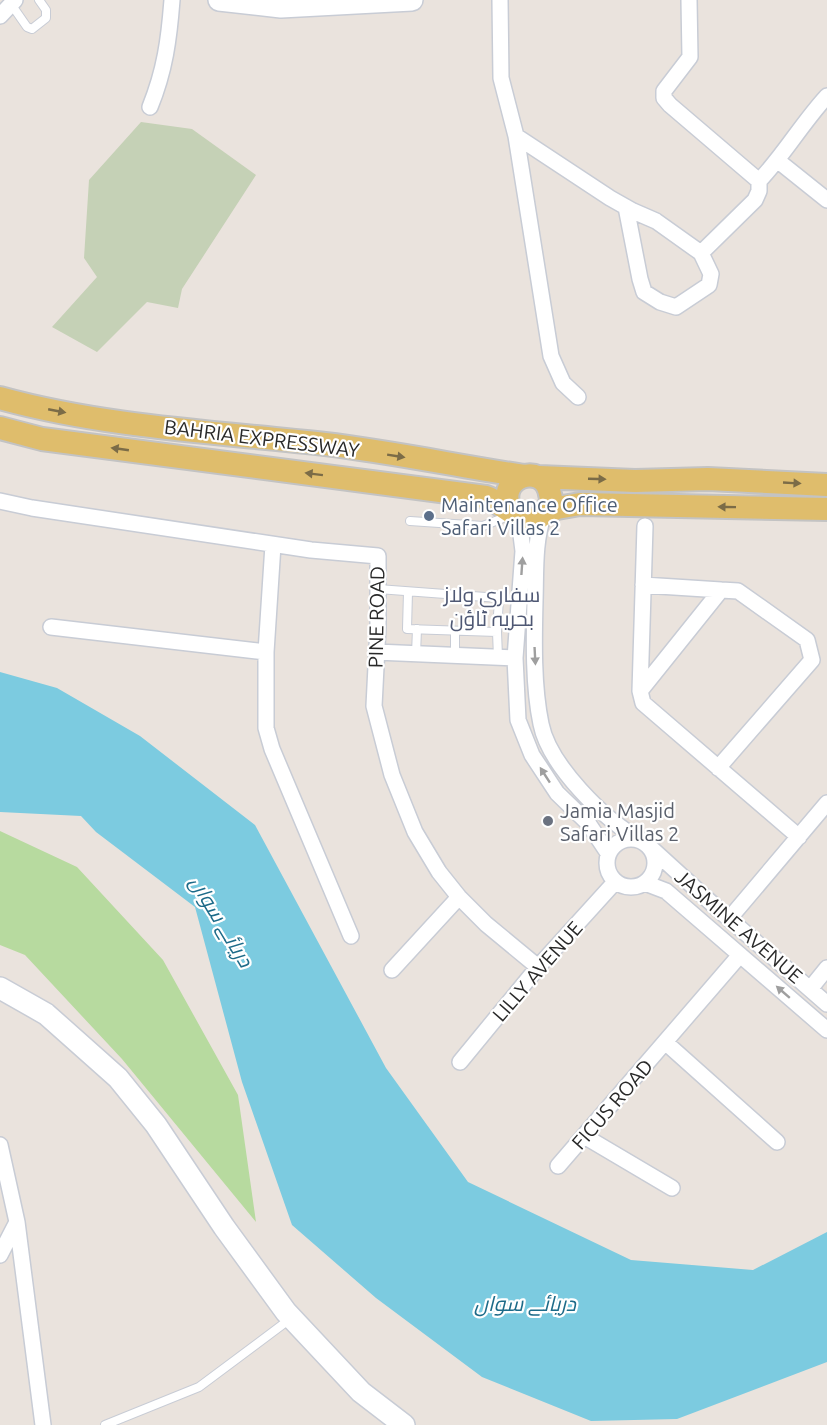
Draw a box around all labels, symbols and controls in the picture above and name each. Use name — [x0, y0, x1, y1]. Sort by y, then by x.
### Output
one-way arrow — [48, 407, 67, 416]
street label: BAHRIA EXPRESSWAY — [163, 415, 361, 461]
one-way arrow — [111, 444, 130, 454]
one-way arrow — [387, 451, 406, 460]
one-way arrow — [304, 469, 323, 479]
one-way arrow — [588, 475, 607, 484]
one-way arrow — [783, 479, 802, 488]
place label: Maintenance Office Safari Villas 2 — [441, 493, 618, 539]
one-way arrow — [717, 502, 736, 512]
marker: Maintenance Office Safari Villas 2 — [422, 509, 436, 523]
one-way arrow — [517, 556, 526, 575]
street label: PINE ROAD — [364, 566, 388, 668]
district label: سفاری ولاز بحریہ ٹاؤن — [443, 582, 540, 632]
one-way arrow — [530, 646, 539, 665]
one-way arrow — [540, 767, 551, 783]
place label: Jamia Masjid Safari Villas 2 — [560, 799, 679, 845]
marker: Jamia Masjid Safari Villas 2 — [541, 814, 555, 828]
street label: JASMINE AVENUE — [671, 864, 807, 988]
water label: دریائے سواں — [184, 871, 259, 973]
street label: LILLY AVENUE — [487, 916, 587, 1026]
one-way arrow — [775, 985, 791, 998]
street label: FICUS ROAD — [567, 1054, 657, 1154]
water label: دریائے سواں — [474, 1291, 577, 1317]

